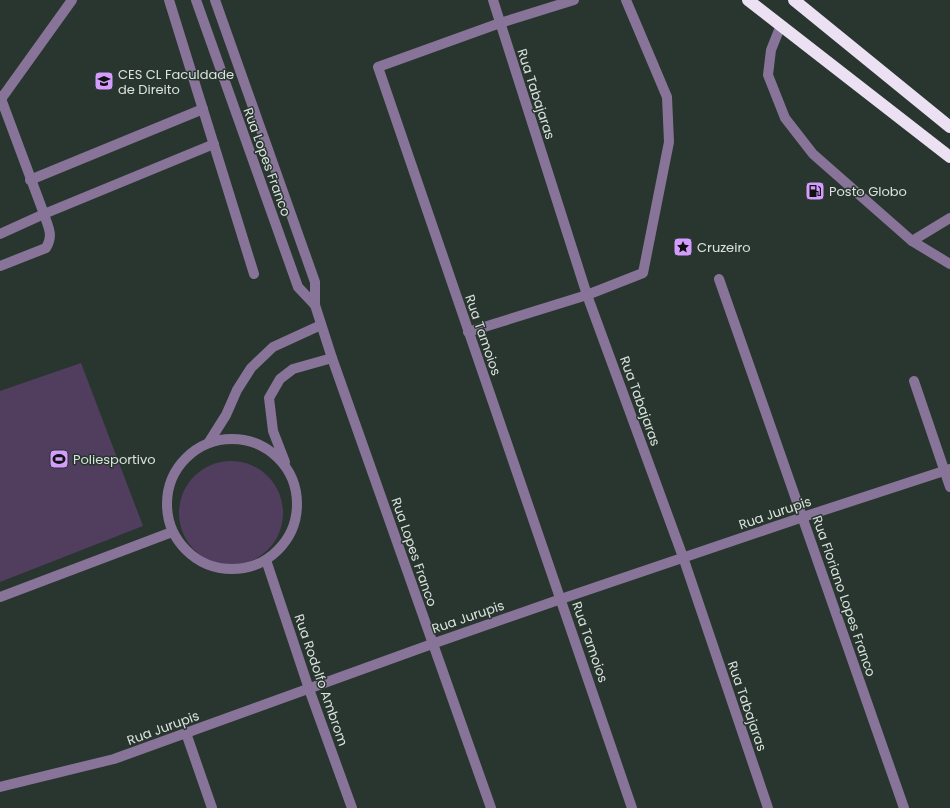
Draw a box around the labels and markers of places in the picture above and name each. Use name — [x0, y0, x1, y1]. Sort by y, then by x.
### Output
place label: CES CL Faculdade de Direito — [118, 65, 234, 99]
school or university icon: CES CL Faculdade de Direito — [93, 70, 115, 92]
fuel station icon: Posto Globo — [804, 180, 826, 202]
place label: Posto Globo — [829, 182, 907, 201]
place icon: Cruzeiro — [672, 236, 694, 258]
place label: Cruzeiro — [697, 238, 751, 257]
sports icon: Poliesportivo — [48, 448, 70, 470]
place label: Poliesportivo — [73, 450, 156, 469]

